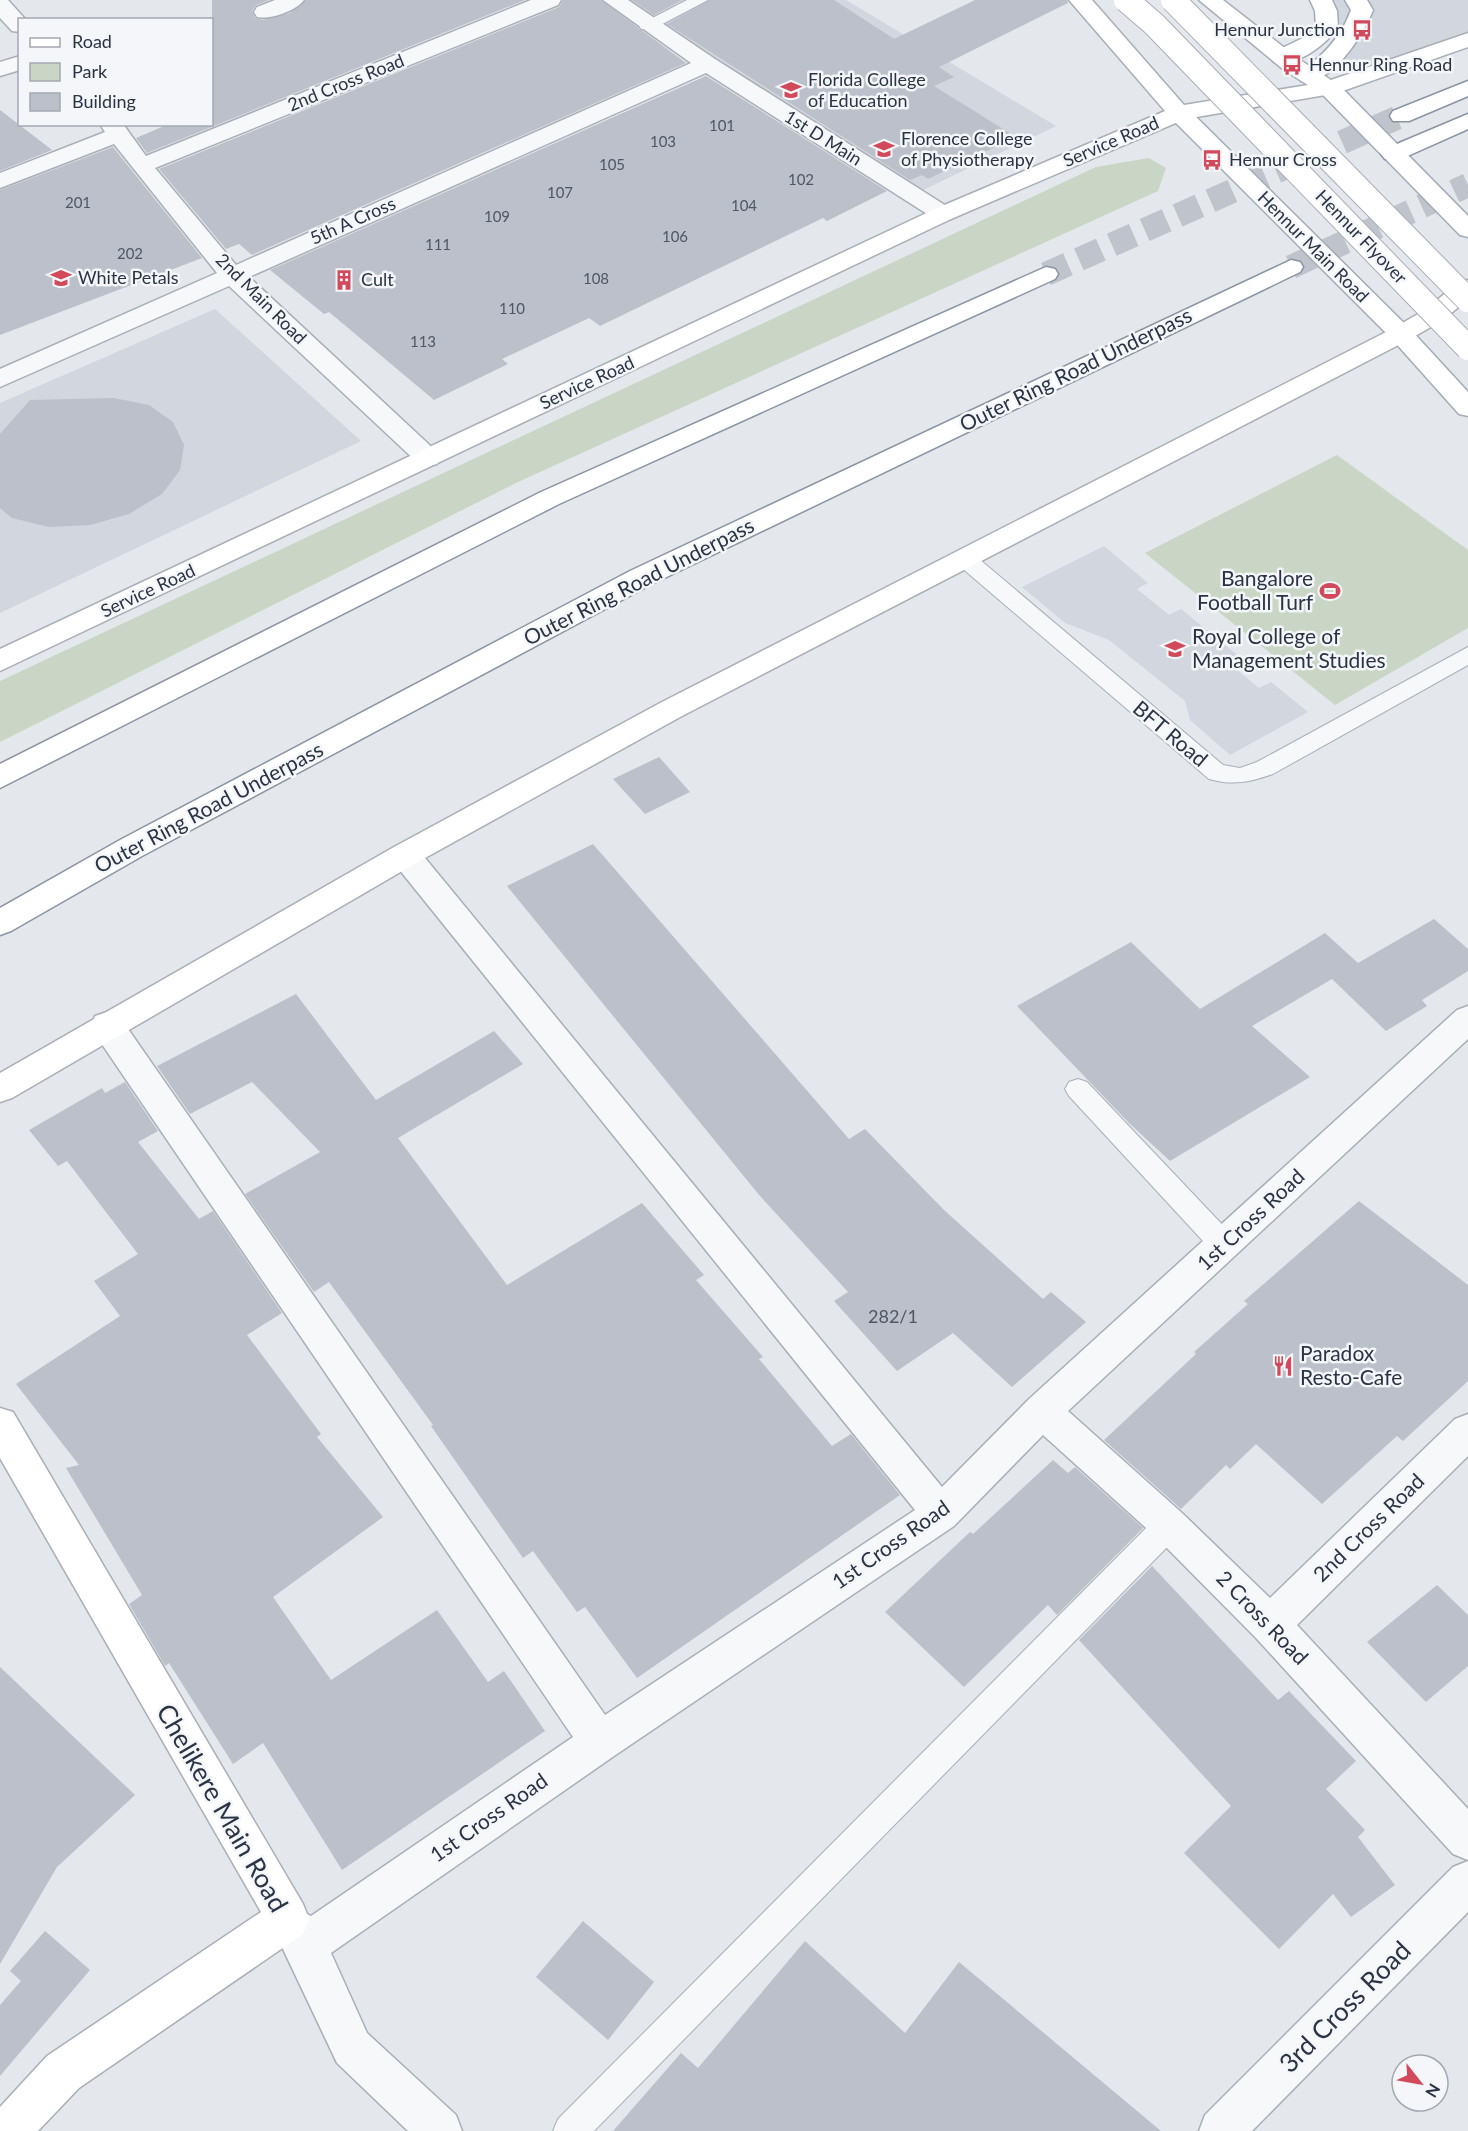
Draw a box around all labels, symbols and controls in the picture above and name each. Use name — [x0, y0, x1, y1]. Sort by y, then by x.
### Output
legend — [18, 18, 213, 126]
place label: Hennur Junction — [1214, 18, 1345, 40]
bus stop icon: Hennur Junction — [1350, 18, 1374, 42]
text: Road — [72, 30, 112, 52]
street label: 2nd Cross Road — [284, 49, 407, 115]
bus stop icon: Hennur Ring Road — [1280, 53, 1304, 77]
place label: Hennur Ring Road — [1309, 53, 1452, 75]
text: Park — [72, 60, 108, 82]
place label: Florida College of Education — [808, 68, 926, 111]
school or university icon: Florida College of Education — [779, 78, 803, 102]
text: Building — [72, 90, 136, 112]
street label: 1st D Main — [781, 105, 866, 170]
street label: Service Road — [1059, 111, 1162, 171]
house number: 101 — [709, 116, 735, 134]
place label: Florence College of Physiotherapy — [901, 127, 1035, 170]
house number: 103 — [650, 132, 676, 150]
school or university icon: Florence College of Physiotherapy — [872, 137, 896, 161]
bus stop icon: Hennur Cross — [1200, 148, 1224, 172]
place label: Hennur Cross — [1229, 148, 1337, 170]
house number: 105 — [599, 155, 625, 173]
house number: 102 — [788, 170, 814, 188]
house number: 107 — [547, 183, 573, 201]
street label: Hennur Flyover — [1311, 185, 1412, 288]
street label: Hennur Main Road — [1254, 186, 1374, 306]
street label: 5th A Cross — [307, 191, 399, 249]
house number: 201 — [65, 193, 91, 211]
house number: 104 — [731, 196, 757, 214]
house number: 109 — [484, 207, 510, 225]
house number: 106 — [662, 227, 688, 245]
house number: 111 — [425, 235, 451, 253]
house number: 202 — [117, 244, 143, 262]
street label: 2nd Main Road — [212, 248, 312, 348]
school or university icon: White Petals — [49, 266, 73, 290]
place label: White Petals — [78, 266, 179, 288]
building icon: Cult — [332, 268, 356, 292]
place label: Cult — [361, 268, 394, 290]
house number: 108 — [583, 269, 609, 287]
house number: 110 — [499, 299, 525, 317]
street label: Outer Ring Road Underpass — [955, 301, 1196, 436]
house number: 113 — [410, 332, 436, 350]
street label: Service Road — [536, 351, 637, 414]
street label: Outer Ring Road Underpass — [519, 512, 758, 650]
street label: Service Road — [97, 559, 198, 622]
place label: Bangalore Football Turf — [1197, 565, 1314, 614]
sports icon: Bangalore Football Turf — [1318, 579, 1342, 603]
place label: Royal College of Management Studies — [1192, 623, 1386, 672]
school or university icon: Royal College of Management Studies — [1163, 637, 1187, 661]
street label: BFT Road — [1129, 695, 1213, 771]
street label: Outer Ring Road Underpass — [90, 736, 327, 878]
street label: 1st Cross Road — [1191, 1163, 1309, 1275]
house number: 282/1 — [868, 1305, 918, 1327]
place label: Paradox Resto-Cafe — [1300, 1340, 1402, 1389]
restaurant icon: Paradox Resto-Cafe — [1271, 1354, 1295, 1378]
street label: 2nd Cross Road — [1307, 1468, 1429, 1586]
street label: 1st Cross Road — [827, 1494, 954, 1593]
street label: 2 Cross Road — [1212, 1565, 1314, 1669]
street label: Chelikere Main Road — [150, 1698, 296, 1917]
street label: 1st Cross Road — [425, 1767, 552, 1866]
street label: 3rd Cross Road — [1272, 1934, 1417, 2079]
north arrow — [1390, 2053, 1450, 2113]
text: N — [1422, 2081, 1445, 2101]

